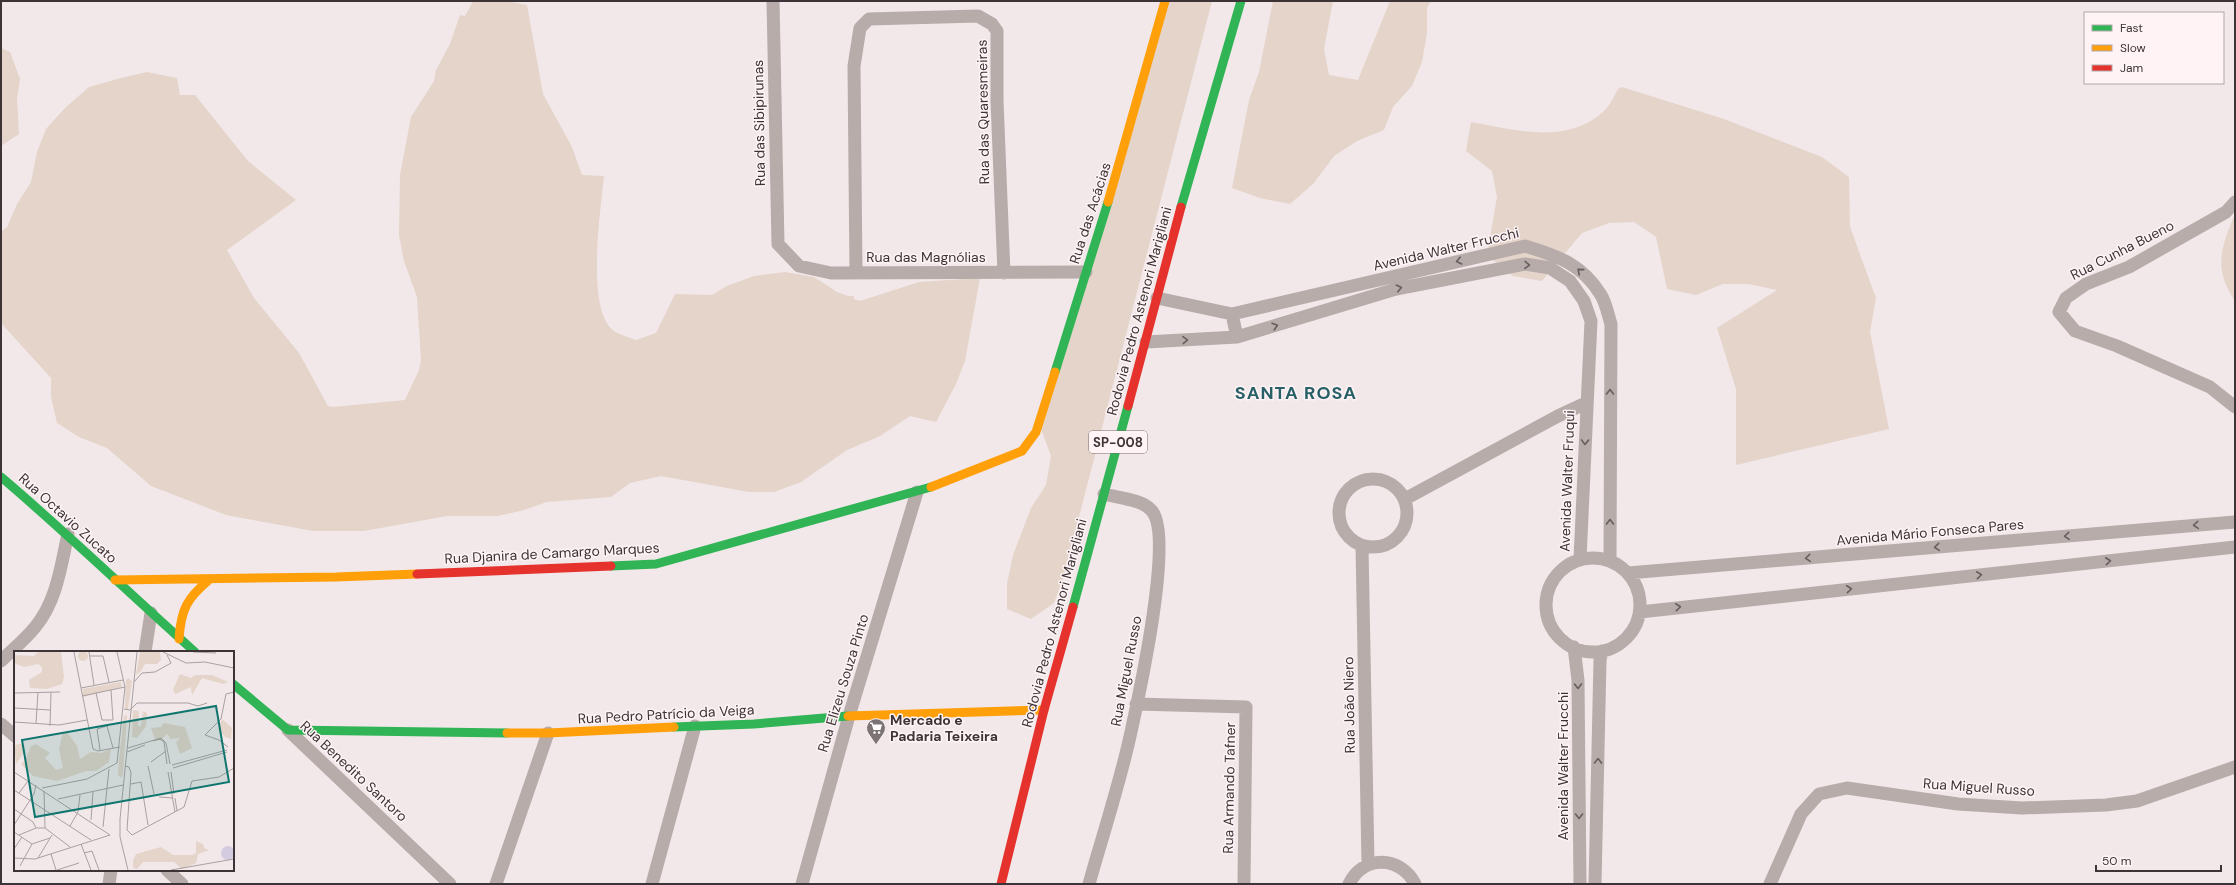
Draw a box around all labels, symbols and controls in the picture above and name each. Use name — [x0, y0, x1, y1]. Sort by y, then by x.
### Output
legend — [2084, 12, 2224, 84]
text: Fast — [2120, 20, 2143, 36]
street label: Rua das Quaresmeiras — [973, 39, 993, 185]
text: Slow — [2120, 40, 2146, 56]
street label: Rua das Sibipirunas — [749, 60, 769, 186]
text: Jam — [2120, 60, 2143, 76]
street label: Rua das Acácias — [1065, 160, 1115, 266]
street label: Rodovia Pedro Astenori Marigliani — [1102, 205, 1176, 417]
street label: Rua Cunha Bueno — [2067, 216, 2177, 284]
street label: Avenida Walter Frucchi — [1371, 223, 1521, 275]
street label: Rua das Magnólias — [866, 248, 986, 266]
one-way arrow — [1456, 257, 1462, 265]
one-way arrow — [1524, 261, 1530, 269]
one-way arrow — [1578, 269, 1585, 276]
one-way arrow — [1396, 285, 1402, 293]
one-way arrow — [1271, 322, 1278, 331]
one-way arrow — [1182, 336, 1188, 344]
district label: SANTA ROSA — [1235, 381, 1357, 405]
one-way arrow — [1606, 389, 1614, 395]
street label: Avenida Walter Fruqui — [1556, 410, 1578, 552]
road number: SP-008 — [1089, 431, 1147, 453]
one-way arrow — [1580, 439, 1589, 445]
street label: Rua Octavio Zucato — [15, 469, 121, 567]
street label: Avenida Mário Fonseca Pares — [1835, 515, 2025, 549]
street label: Rodovia Pedro Astenori Marigliani — [1017, 517, 1091, 729]
one-way arrow — [1606, 519, 1614, 525]
one-way arrow — [2193, 521, 2199, 530]
one-way arrow — [2064, 532, 2070, 541]
street label: Rua Djanira de Camargo Marques — [444, 538, 660, 568]
one-way arrow — [1934, 543, 1940, 552]
one-way arrow — [1805, 554, 1811, 563]
one-way arrow — [2105, 557, 2111, 566]
one-way arrow — [1976, 571, 1982, 580]
one-way arrow — [1846, 585, 1852, 594]
one-way arrow — [1675, 603, 1681, 612]
street label: Rua Elizeu Souza Pinto — [813, 612, 873, 754]
street label: Rua Miguel Russo — [1106, 614, 1146, 728]
inset map — [14, 651, 234, 871]
street label: Rua João Niero — [1339, 656, 1359, 754]
one-way arrow — [1574, 683, 1582, 689]
street label: Avenida Walter Frucchi — [1554, 692, 1572, 840]
street label: Rua Pedro Patrício da Veiga — [577, 700, 755, 728]
place label: Mercado e Padaria Teixeira — [890, 711, 998, 745]
street label: Rua Benedito Santoro — [297, 717, 411, 825]
supermarket icon: Mercado e Padaria Teixeira — [865, 717, 887, 745]
street label: Rua Armando Tafner — [1219, 722, 1239, 854]
one-way arrow — [1594, 758, 1602, 764]
street label: Rua Miguel Russo — [1922, 774, 2036, 800]
one-way arrow — [1575, 813, 1583, 819]
scale bar — [2096, 847, 2221, 873]
text: 50 m — [2102, 853, 2131, 869]

